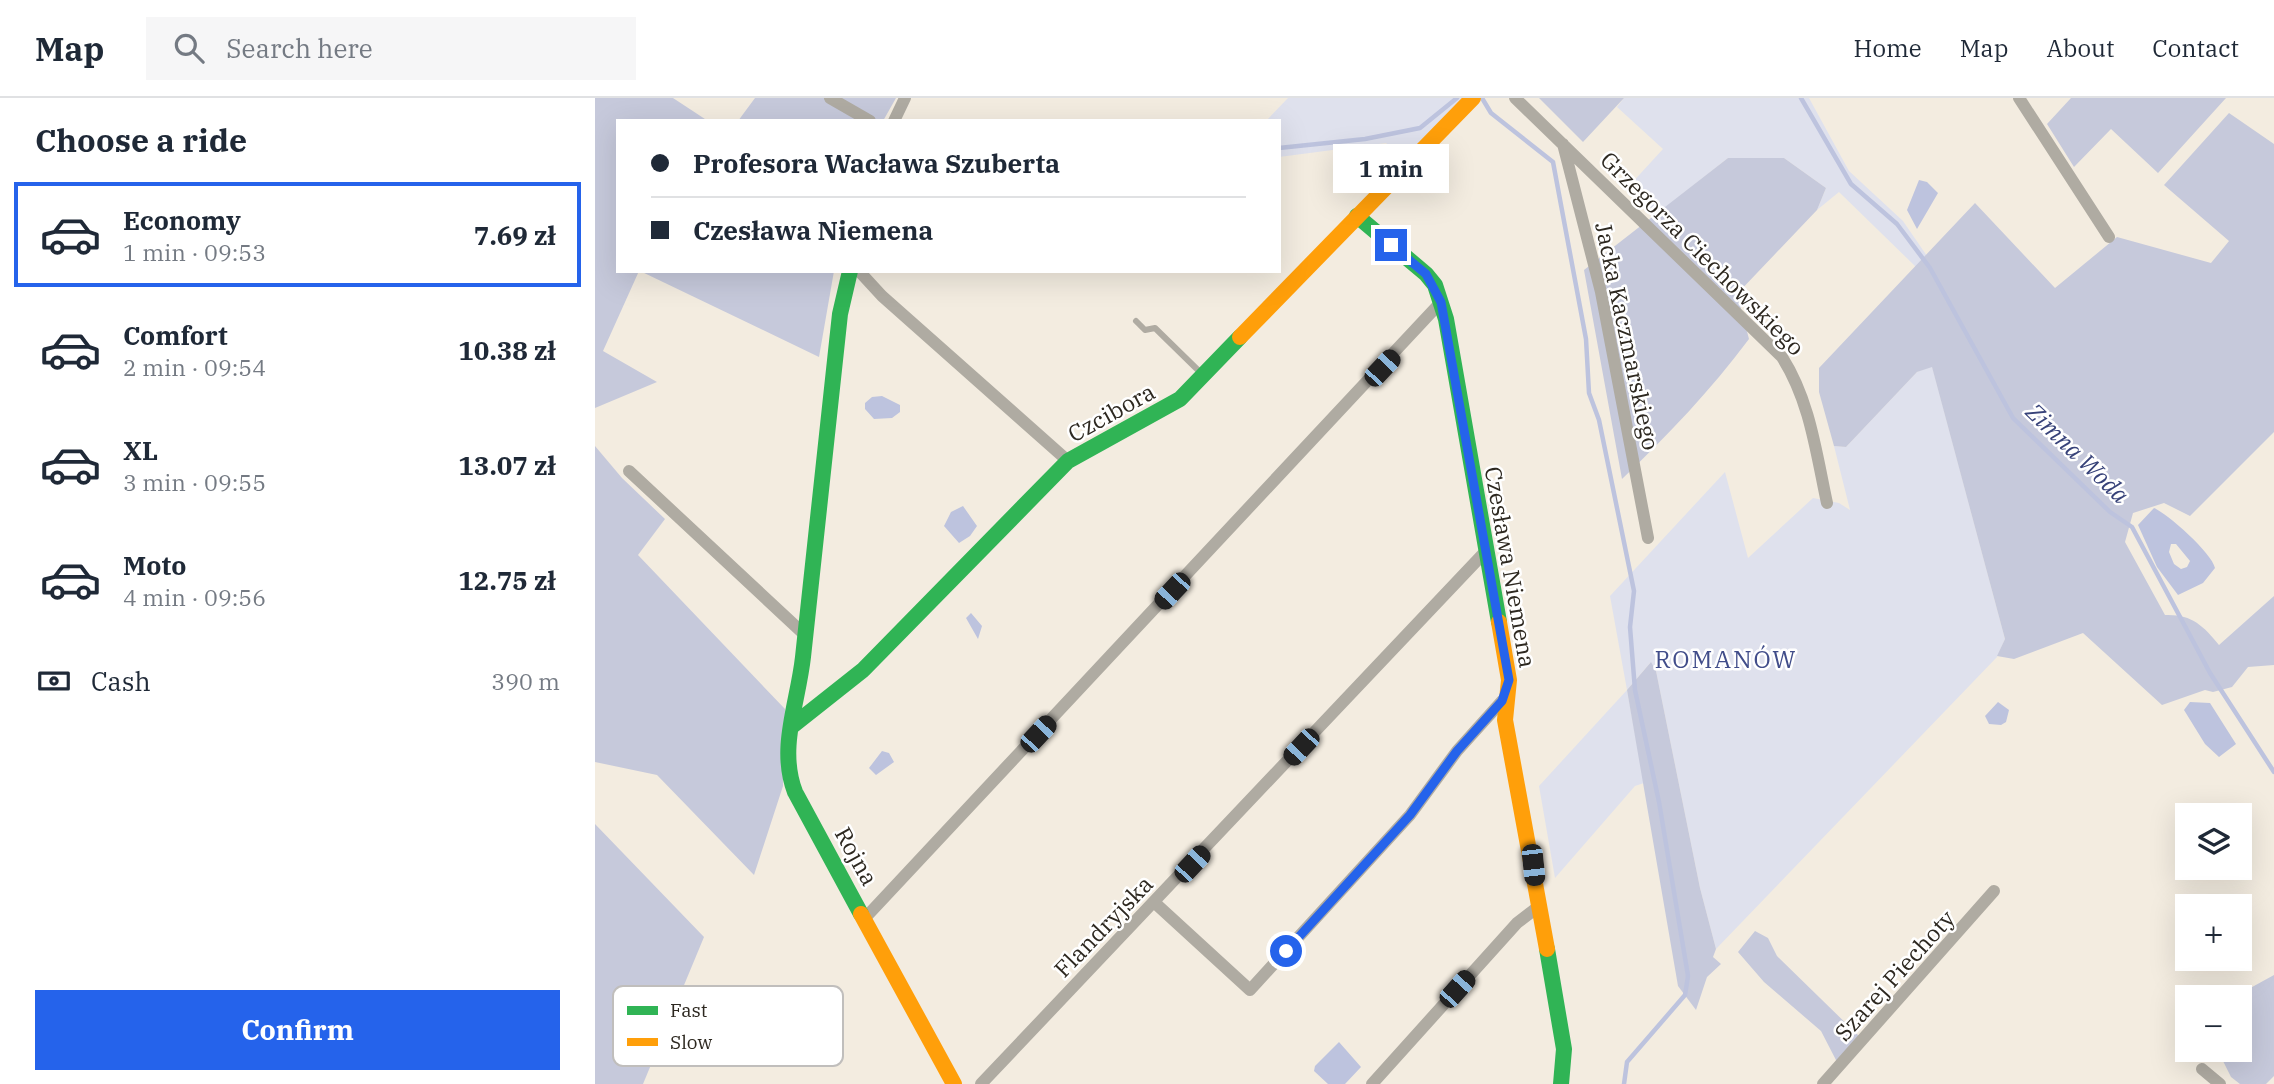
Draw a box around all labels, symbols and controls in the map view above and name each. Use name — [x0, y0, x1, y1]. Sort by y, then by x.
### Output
search box — [146, 17, 636, 80]
text: Map — [35, 27, 104, 70]
icon: search — [170, 29, 208, 67]
text: Search here — [226, 31, 373, 65]
text: Home — [1854, 32, 1922, 64]
text: Map — [1960, 32, 2008, 64]
text: About — [2046, 32, 2114, 64]
text: Contact — [2152, 32, 2239, 64]
text: Choose a ride — [35, 119, 247, 161]
callout: 1 min — [1333, 144, 1449, 192]
street label: Grzegorza Ciechowskiego — [1595, 145, 1811, 361]
text: Profesora Wacława Szuberta — [693, 146, 1060, 180]
text: 1 min — [1359, 153, 1423, 183]
icon: car — [39, 203, 102, 266]
text: Economy — [123, 203, 241, 237]
text: Czesława Niemena — [693, 213, 933, 247]
text: 7.69 zł — [474, 218, 556, 252]
street label: Jacka Kaczmarskiego — [1589, 219, 1667, 453]
route end — [1375, 229, 1407, 261]
text: 1 min · 09:53 — [123, 237, 266, 267]
icon: car — [39, 318, 102, 381]
text: Comfort — [123, 318, 228, 352]
text: 10.38 zł — [458, 333, 556, 367]
car — [1360, 345, 1405, 391]
text: 2 min · 09:54 — [123, 352, 266, 382]
street label: Czcibora — [1062, 376, 1160, 448]
water label: Zimna Woda — [2019, 395, 2136, 510]
icon: car — [39, 433, 102, 496]
text: XL — [123, 433, 158, 467]
text: 13.07 zł — [458, 448, 556, 482]
street label: Czesława Niemena — [1479, 464, 1543, 670]
text: 3 min · 09:55 — [123, 467, 266, 497]
icon: car — [39, 548, 102, 611]
text: Moto — [123, 548, 186, 582]
text: 12.75 zł — [458, 563, 556, 597]
car — [1150, 568, 1195, 614]
text: 4 min · 09:56 — [123, 582, 266, 612]
district label: ROMANÓW — [1654, 643, 1798, 675]
icon: cash — [35, 662, 73, 700]
text: Cash — [91, 664, 151, 698]
text: 390 m — [491, 666, 560, 696]
car — [1016, 711, 1061, 757]
car — [1279, 724, 1324, 770]
map controls — [2175, 803, 2252, 1062]
button: layers — [2175, 803, 2252, 880]
street label: Rojna — [829, 821, 885, 891]
car — [1170, 841, 1215, 887]
car — [1521, 843, 1546, 887]
street label: Flandryjska — [1047, 869, 1159, 983]
button: + — [2175, 894, 2252, 971]
street label: Szarej Piechoty — [1827, 903, 1961, 1047]
route start — [1270, 935, 1302, 967]
car — [1436, 966, 1479, 1012]
button: − — [2175, 985, 2252, 1062]
legend — [613, 986, 843, 1066]
button: Confirm — [35, 990, 560, 1070]
text: Fast — [670, 998, 708, 1022]
text: Slow — [670, 1030, 712, 1054]

